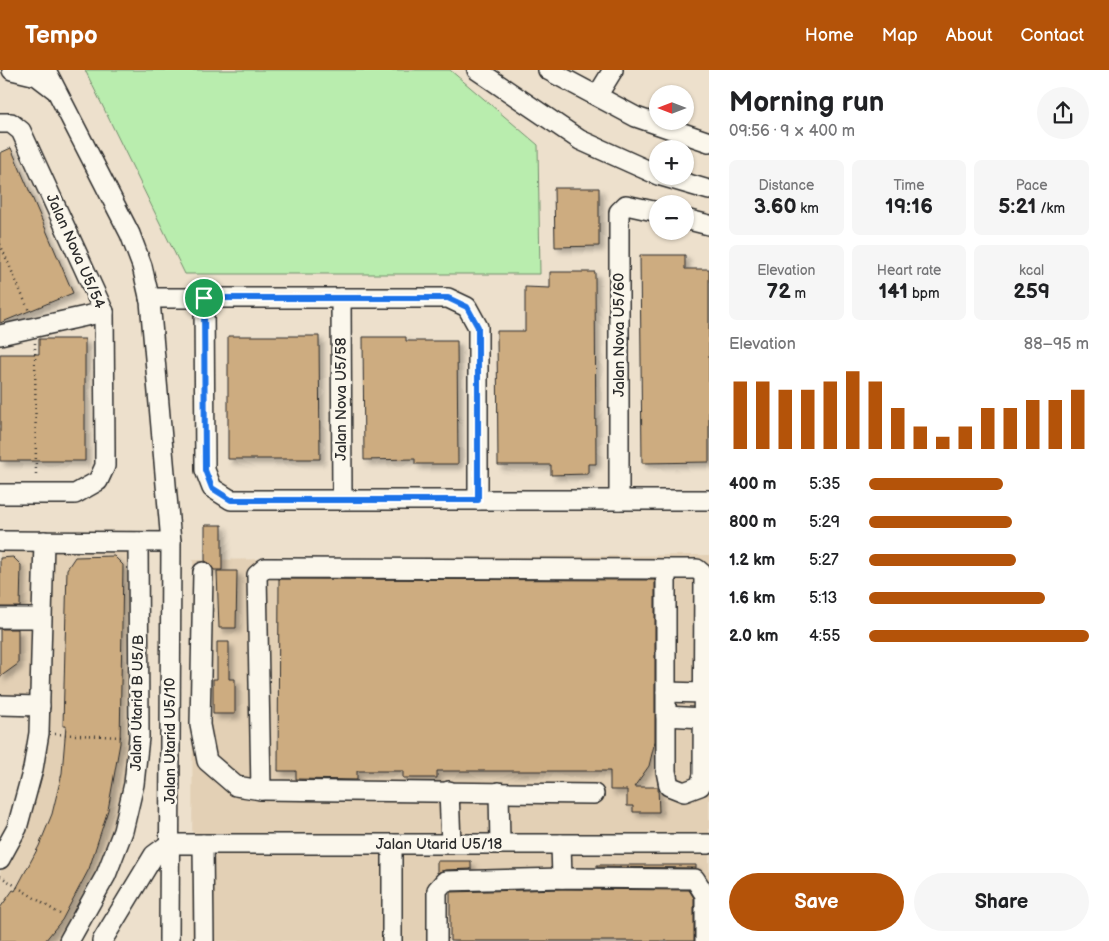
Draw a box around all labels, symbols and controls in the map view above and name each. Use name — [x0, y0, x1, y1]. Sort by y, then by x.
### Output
text: Tempo — [25, 21, 98, 50]
text: Home — [805, 25, 854, 46]
text: Map — [882, 25, 918, 46]
text: About — [946, 25, 993, 46]
text: Contact — [1021, 25, 1084, 46]
north arrow — [649, 85, 694, 130]
map controls — [649, 85, 694, 240]
text: Morning run — [729, 86, 884, 119]
button: share — [1037, 87, 1089, 139]
text: 09:56 · 9 × 400 m — [729, 122, 855, 141]
button: + — [649, 140, 694, 185]
text: Distance — [758, 177, 814, 194]
text: Time — [893, 177, 925, 194]
text: Pace — [1016, 177, 1048, 194]
street label: Jalan Nova U5/54 — [42, 191, 109, 312]
text: 3.60 — [754, 194, 797, 219]
text: 19:16 — [885, 194, 933, 219]
text: 5:21 — [998, 194, 1036, 219]
button: − — [649, 195, 694, 240]
text: km — [797, 200, 819, 217]
text: /km — [1036, 200, 1065, 217]
text: Elevation — [757, 262, 816, 279]
text: Heart rate — [877, 262, 941, 279]
text: kcal — [1019, 262, 1044, 279]
street label: Jalan Nova U5/60 — [610, 273, 629, 397]
pin — [183, 277, 225, 319]
text: 72 — [767, 279, 791, 304]
text: 141 — [878, 279, 908, 304]
text: 259 — [1013, 279, 1050, 304]
icon: arrive — [190, 284, 218, 312]
text: m — [791, 285, 806, 302]
text: bpm — [908, 285, 940, 302]
text: Elevation — [729, 335, 796, 354]
text: 88–95 m — [1024, 335, 1089, 354]
street label: Jalan Nova U5/58 — [332, 337, 351, 461]
text: 400 m — [729, 475, 776, 494]
text: 5:35 — [809, 475, 840, 494]
text: 800 m — [729, 513, 777, 532]
text: 5:29 — [809, 513, 840, 532]
text: 1.2 km — [729, 551, 775, 570]
text: 5:27 — [809, 551, 839, 570]
text: 1.6 km — [729, 589, 775, 608]
text: 5:13 — [809, 589, 837, 608]
text: 2.0 km — [729, 627, 778, 646]
text: 4:55 — [809, 627, 840, 646]
street label: Jalan Utarid B U5/B — [127, 635, 148, 771]
street label: Jalan Utarid U5/10 — [161, 678, 180, 804]
street label: Jalan Utarid U5/18 — [376, 835, 502, 854]
button: Save — [729, 873, 904, 931]
button: Share — [914, 873, 1089, 931]

